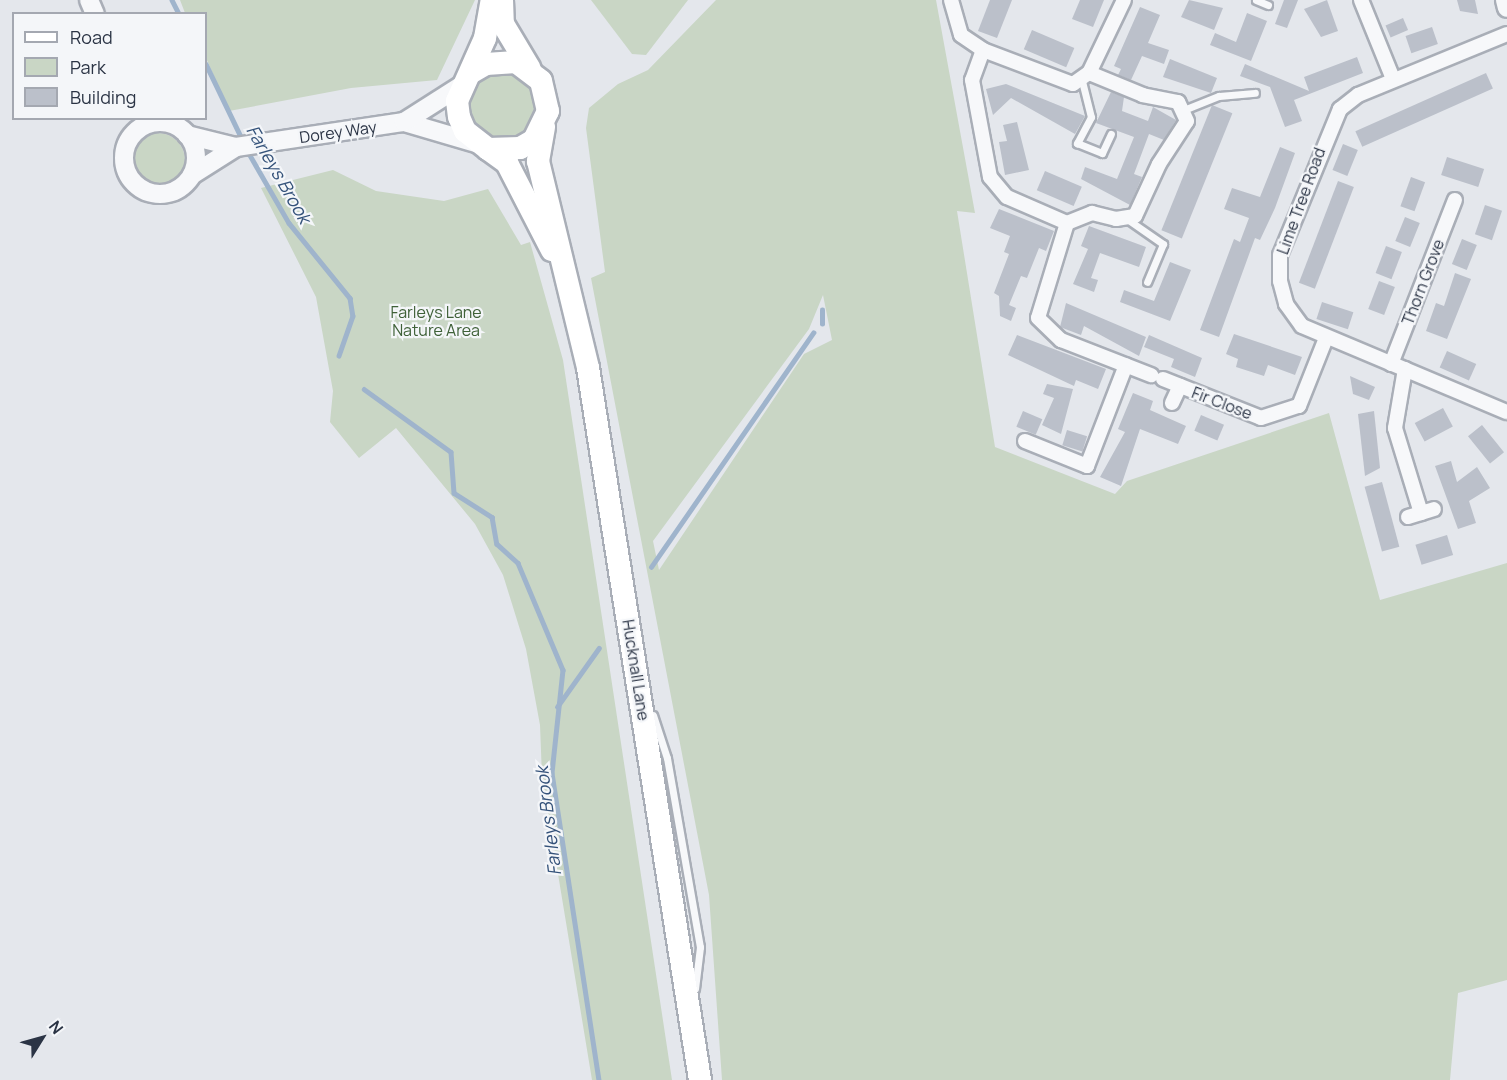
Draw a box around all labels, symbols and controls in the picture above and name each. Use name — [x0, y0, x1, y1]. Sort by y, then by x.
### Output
legend — [12, 12, 207, 120]
text: Road — [70, 25, 113, 49]
text: Park — [70, 55, 106, 79]
text: Building — [70, 85, 136, 109]
street label: Dorey Way — [298, 117, 378, 147]
water label: Farleys Brook — [242, 121, 316, 227]
street label: Lime Tree Road — [1273, 145, 1329, 257]
street label: Thorn Grove — [1398, 236, 1448, 328]
park label: Farleys Lane Nature Area — [390, 302, 482, 340]
street label: Fir Close — [1189, 383, 1255, 423]
street label: Hucknall Lane — [619, 618, 653, 722]
water label: Farleys Brook — [531, 765, 565, 877]
north arrow — [12, 1008, 72, 1068]
text: N — [44, 1016, 69, 1038]

